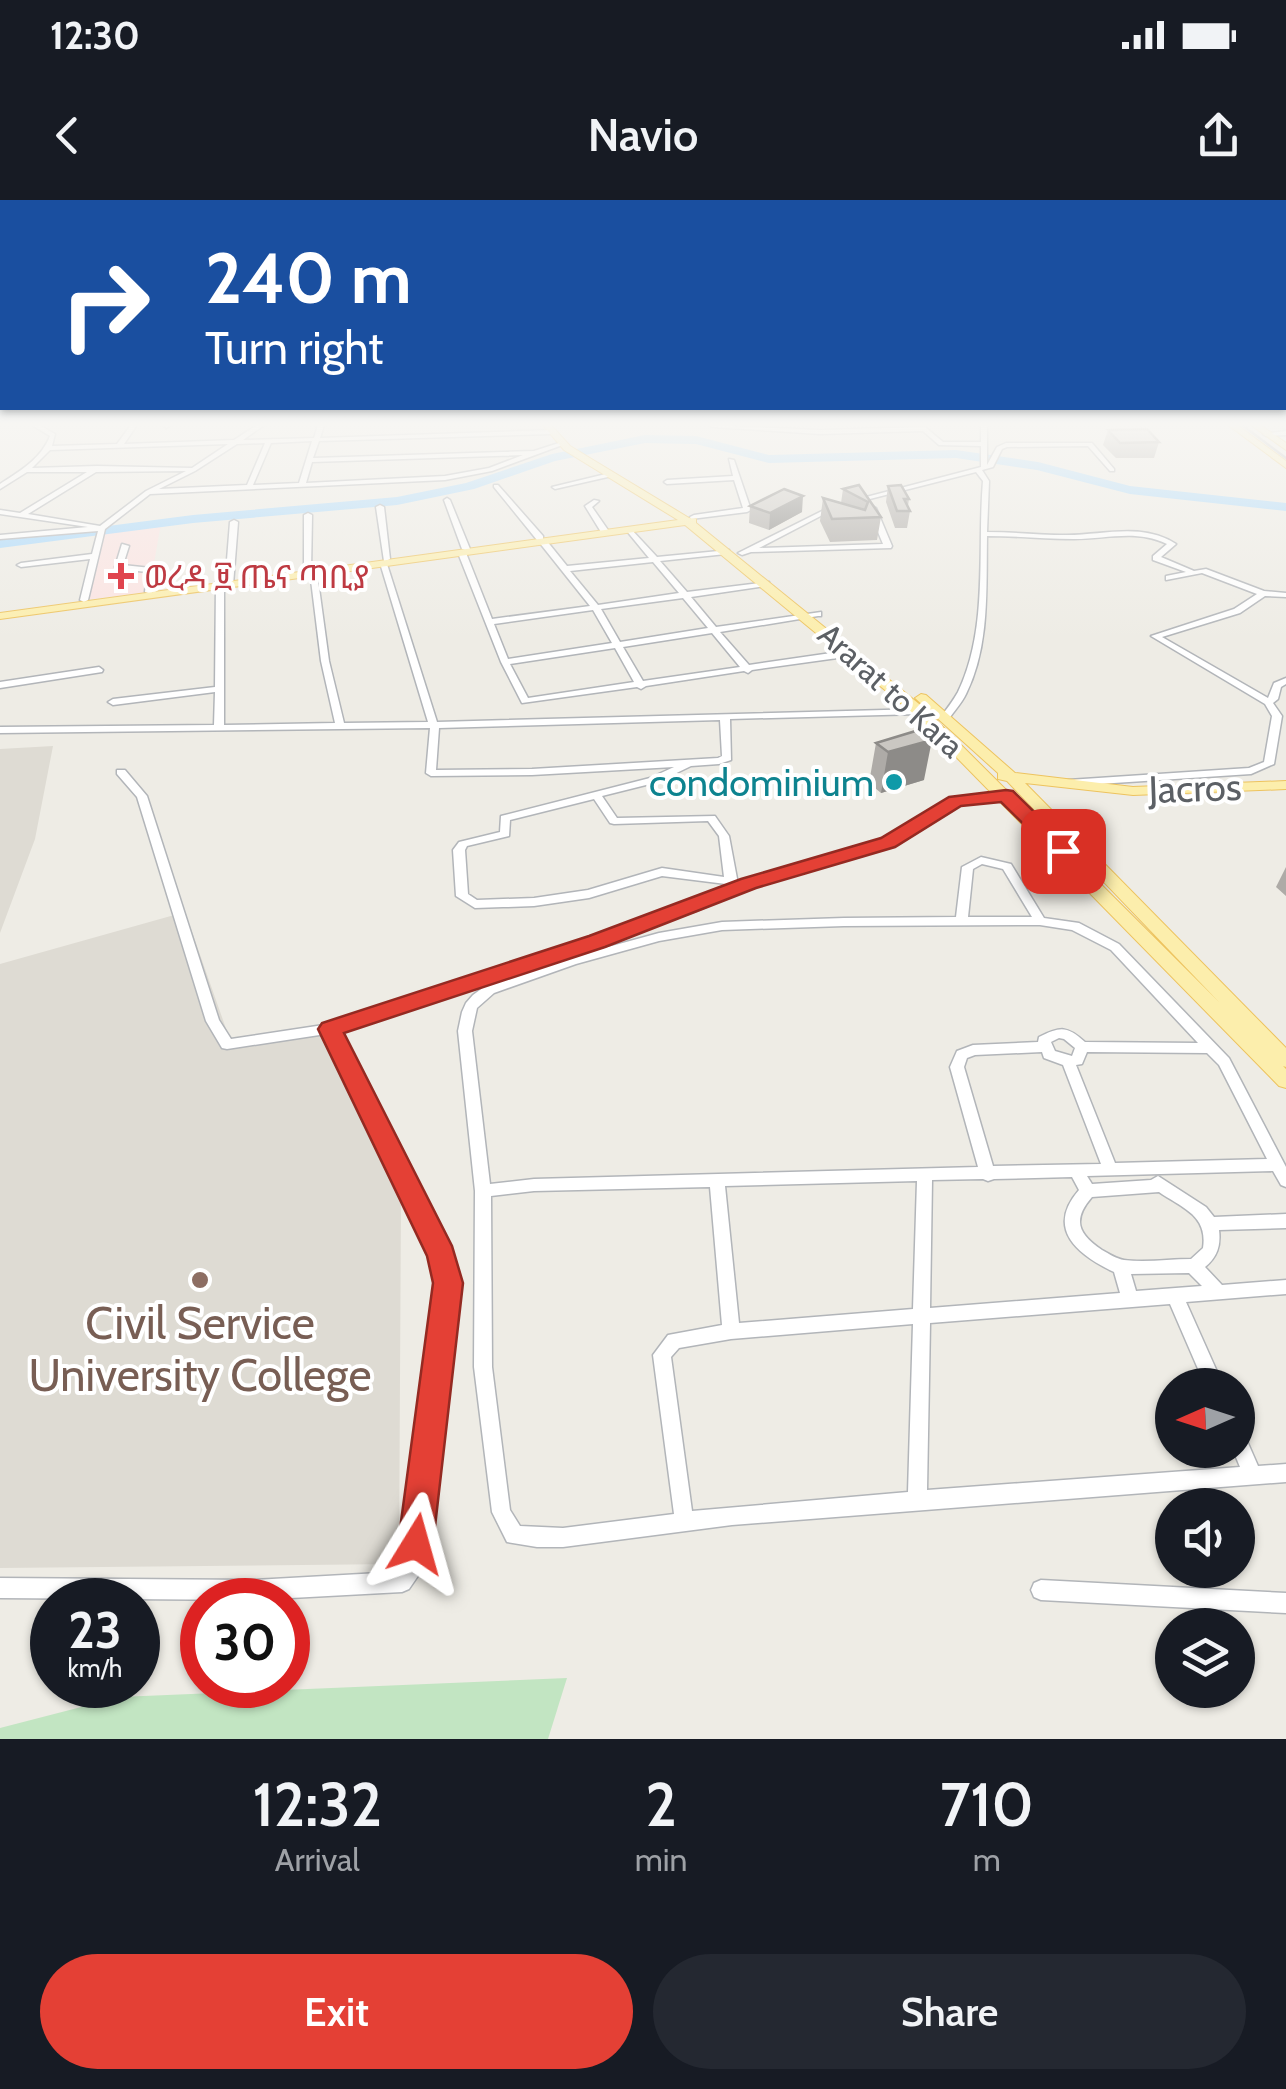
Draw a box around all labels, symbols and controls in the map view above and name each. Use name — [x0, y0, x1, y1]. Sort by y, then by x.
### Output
text: 12:30 — [50, 12, 140, 59]
icon: back — [40, 108, 95, 163]
text: Navio — [588, 108, 698, 162]
icon: share — [1191, 108, 1246, 163]
text: 240 m — [205, 235, 412, 321]
icon: right — [40, 240, 170, 370]
text: Turn right — [205, 321, 384, 375]
place label: ወረዳ ፱ ጤና ጣቢያ — [144, 557, 369, 596]
marker: ወረዳ ፱ ጤና ጣቢያ — [108, 563, 134, 589]
street label: Ararat to Kara — [810, 615, 972, 766]
place label: condominium — [649, 759, 874, 806]
street label: Jacros — [1147, 763, 1242, 813]
marker: condominium — [883, 771, 905, 793]
pin — [1021, 809, 1106, 894]
icon: arrive — [1036, 824, 1091, 879]
marker: Civil Service University College — [189, 1269, 211, 1291]
place label: Civil Service University College — [28, 1296, 372, 1402]
north arrow — [1155, 1368, 1255, 1468]
map controls — [1155, 1368, 1255, 1708]
button: sound — [1155, 1488, 1255, 1588]
position arrow — [364, 1492, 468, 1596]
speed limit sign: 30 — [180, 1578, 310, 1708]
text: 23 — [68, 1600, 122, 1661]
button: layers — [1155, 1608, 1255, 1708]
text: km/h — [68, 1653, 122, 1683]
text: 12:32 — [252, 1768, 382, 1841]
text: 2 — [645, 1768, 677, 1841]
text: 710 — [940, 1768, 1034, 1841]
text: Arrival — [275, 1840, 360, 1879]
text: min — [635, 1840, 687, 1879]
text: m — [973, 1840, 1001, 1879]
button: Exit — [40, 1954, 633, 2069]
button: Share — [653, 1954, 1246, 2069]

